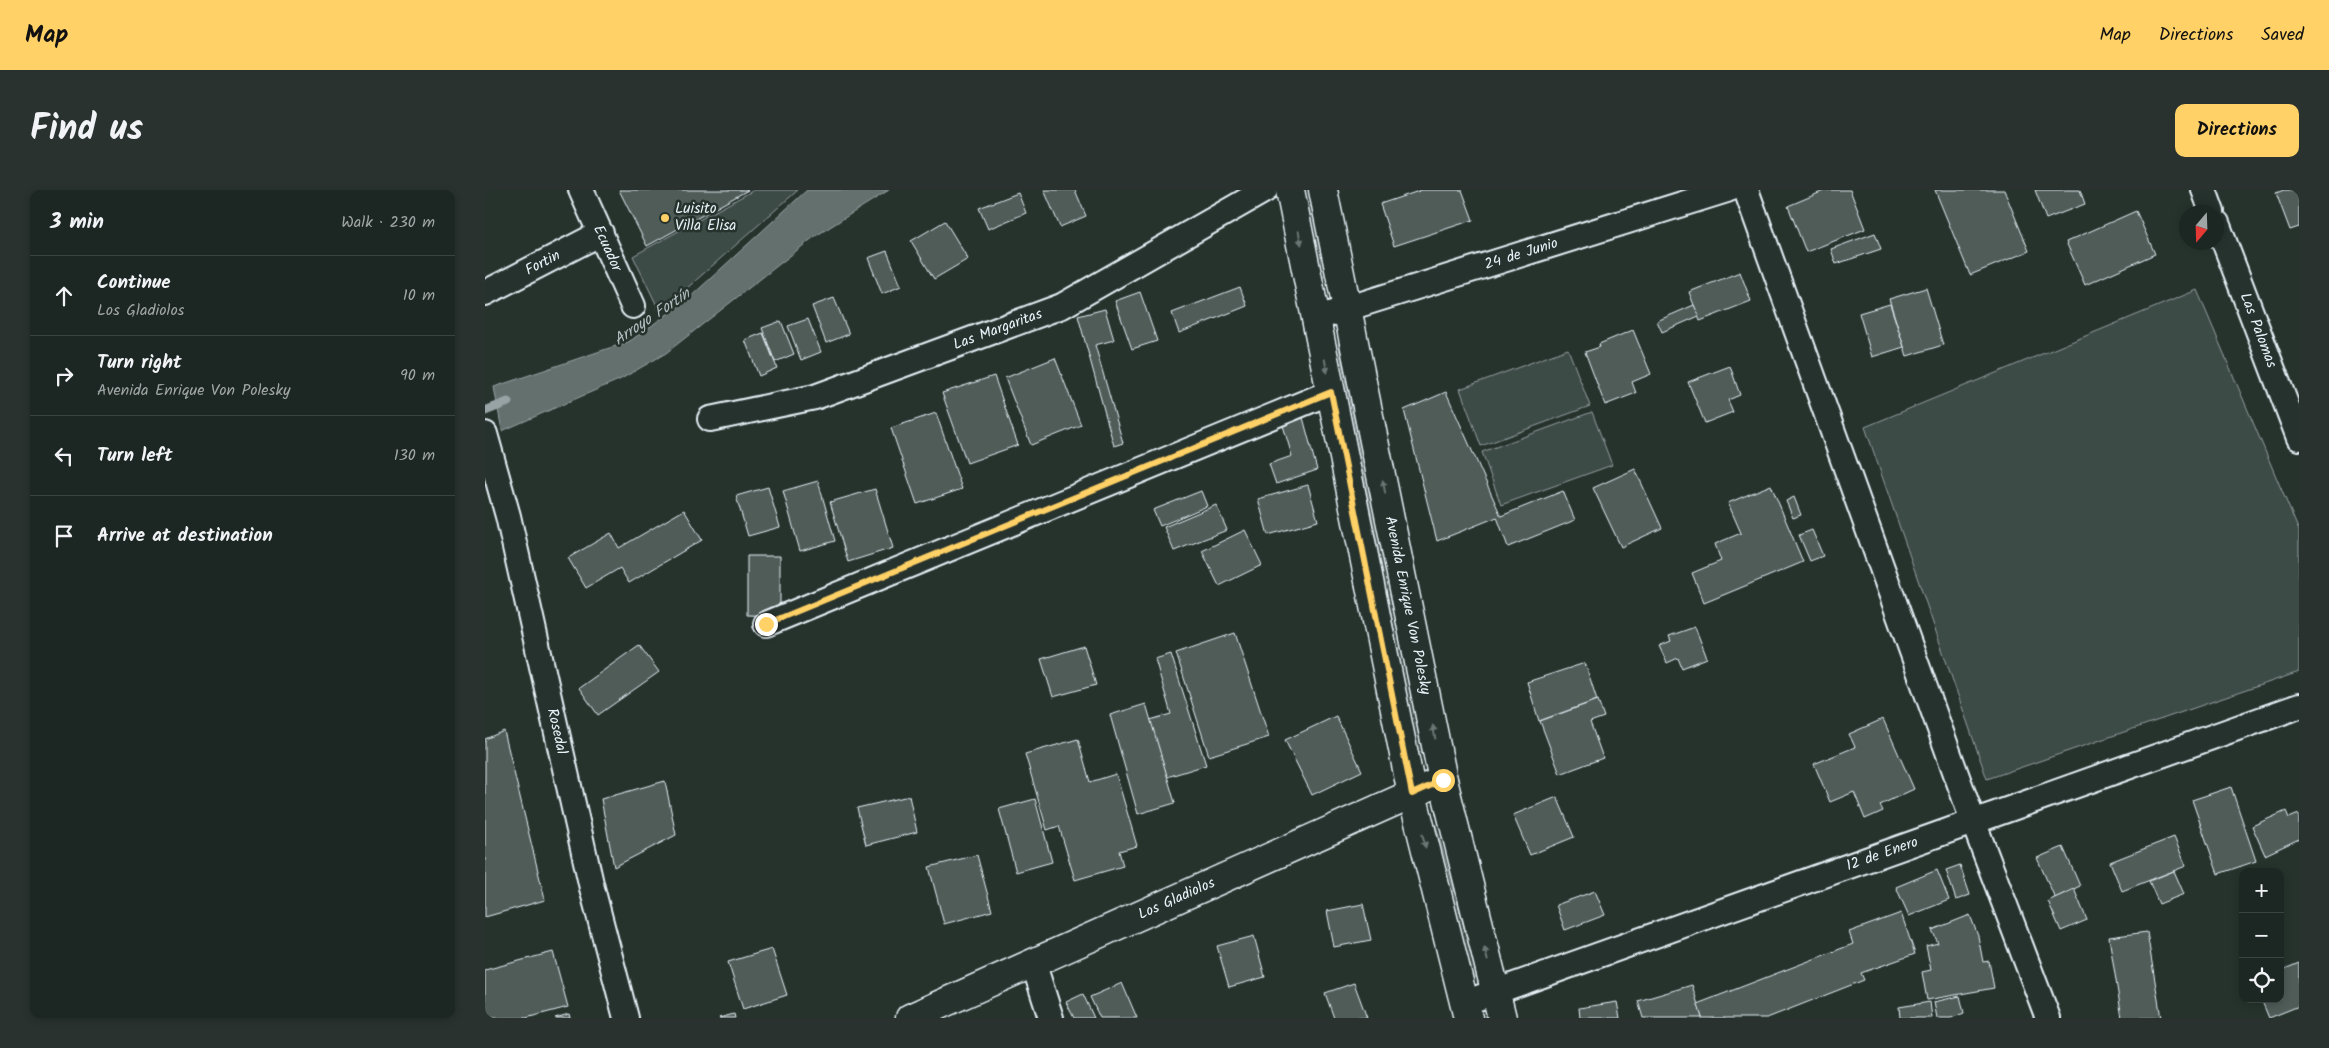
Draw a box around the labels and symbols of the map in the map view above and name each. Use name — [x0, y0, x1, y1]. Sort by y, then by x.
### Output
place label: Luisito Villa Elisa — [675, 197, 736, 238]
north arrow — [2179, 205, 2224, 250]
marker: Luisito Villa Elisa — [659, 212, 671, 224]
street label: Ecuador — [586, 221, 629, 277]
one-way arrow — [1296, 230, 1304, 245]
street label: 24 de Junio — [1481, 231, 1561, 277]
street label: Fortin — [521, 244, 565, 282]
water label: Arroyo Fortín — [608, 281, 697, 352]
street label: Las Palomas — [2233, 289, 2283, 372]
street label: Las Margaritas — [950, 302, 1046, 357]
one-way arrow — [1322, 358, 1330, 373]
one-way arrow — [1380, 479, 1388, 495]
street label: Avenida Enrique Von Polesky — [1378, 514, 1438, 698]
route end — [755, 613, 778, 636]
street label: Rosedal — [540, 706, 574, 757]
one-way arrow — [1430, 724, 1438, 740]
route start — [1432, 769, 1455, 792]
street label: 12 de Enero — [1843, 830, 1922, 878]
one-way arrow — [1420, 834, 1428, 849]
street label: Los Gladiolos — [1134, 871, 1220, 927]
one-way arrow — [1482, 946, 1490, 961]

